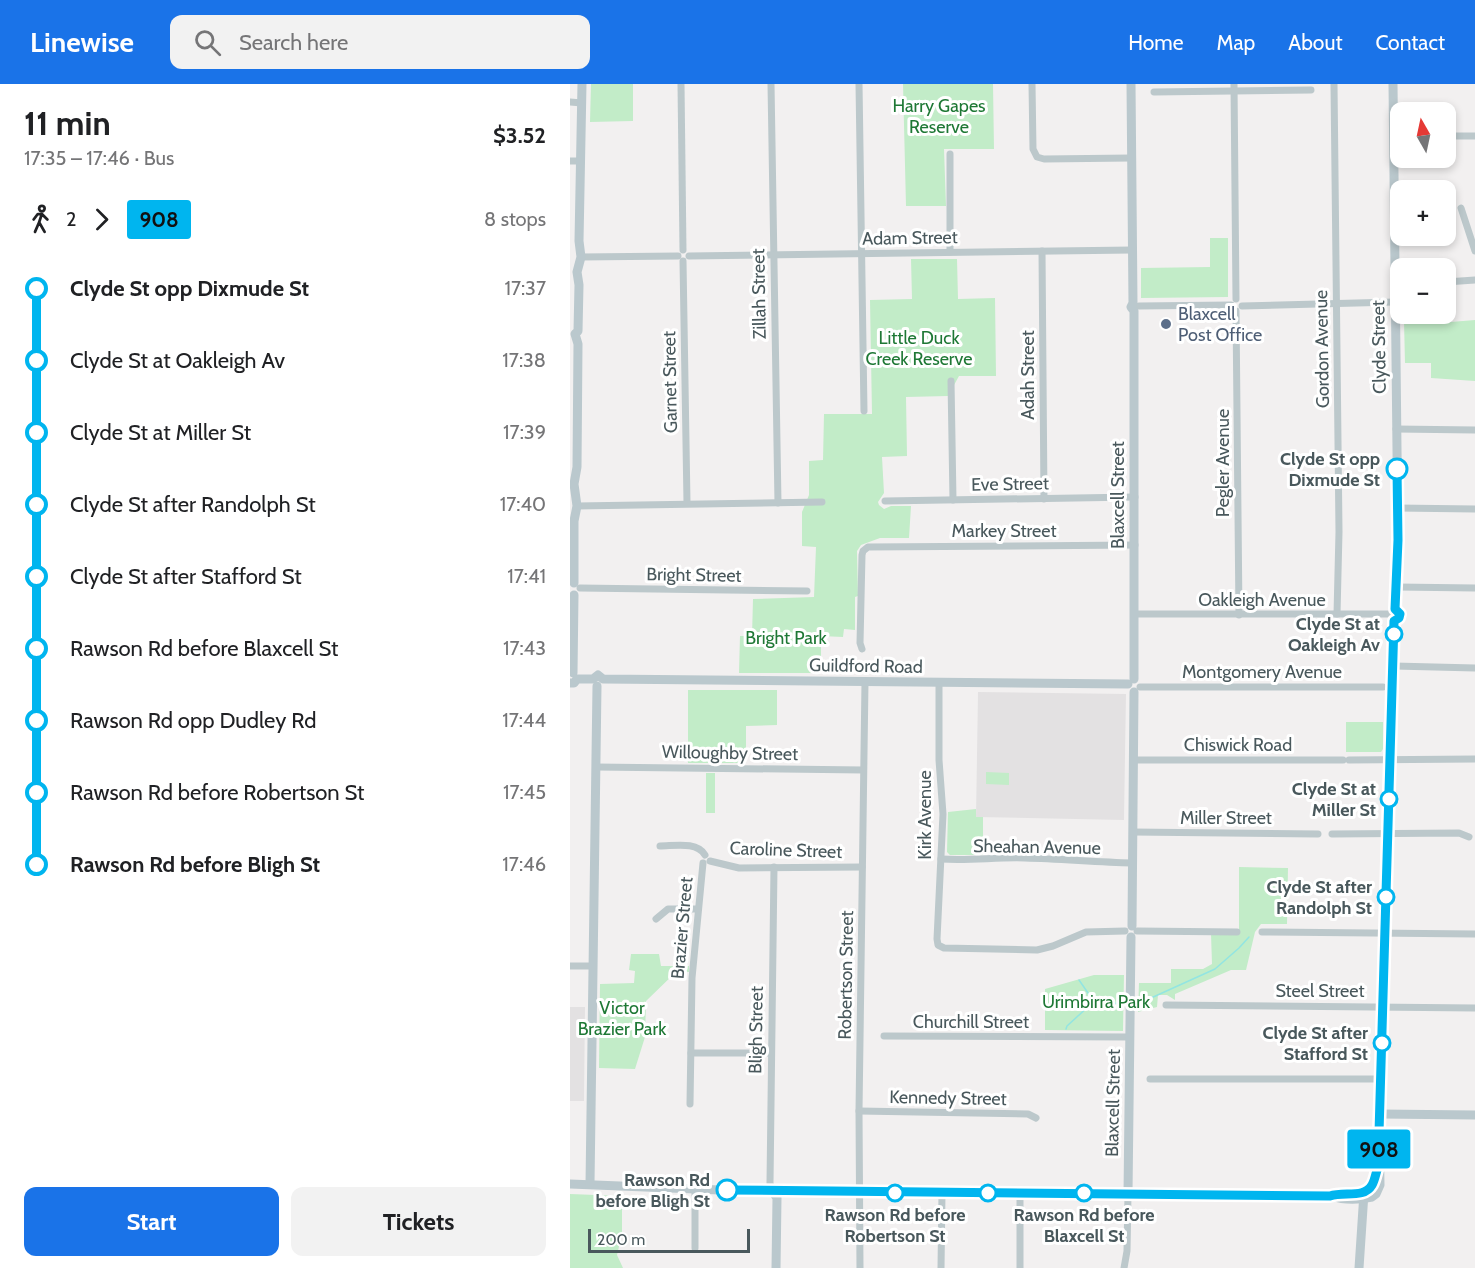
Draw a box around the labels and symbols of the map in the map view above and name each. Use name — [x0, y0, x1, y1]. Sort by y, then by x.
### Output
park label: Harry Gapes Reserve — [892, 95, 986, 138]
north arrow — [1390, 102, 1456, 168]
street label: Adam Street — [862, 226, 958, 250]
street label: Zillah Street — [747, 248, 771, 340]
street label: Gordon Avenue — [1310, 290, 1334, 408]
street label: Clyde Street — [1367, 300, 1391, 394]
place label: Blaxcell Post Office — [1178, 303, 1262, 346]
marker: Blaxcell Post Office — [1159, 317, 1173, 331]
park label: Little Duck Creek Reserve — [866, 327, 972, 370]
street label: Adah Street — [1017, 330, 1039, 420]
street label: Garnet Street — [658, 331, 682, 433]
street label: Pegler Avenue — [1212, 409, 1234, 517]
street label: Blaxcell Street — [1107, 441, 1129, 549]
place label: Clyde St opp Dixmude St — [1280, 448, 1380, 491]
marker: Clyde St opp Dixmude St — [1386, 458, 1408, 480]
street label: Eve Street — [971, 472, 1049, 496]
street label: Markey Street — [951, 520, 1057, 542]
street label: Bright Street — [646, 563, 742, 587]
street label: Oakleigh Avenue — [1198, 589, 1326, 611]
place label: Clyde St at Oakleigh Av — [1288, 613, 1380, 656]
marker: Clyde St at Oakleigh Av — [1385, 625, 1403, 643]
park label: Bright Park — [745, 627, 828, 649]
street label: Guildford Road — [809, 654, 923, 678]
street label: Montgomery Avenue — [1182, 661, 1342, 683]
street label: Chiswick Road — [1184, 734, 1292, 756]
street label: Willoughby Street — [662, 741, 798, 765]
street label: Kirk Avenue — [914, 770, 936, 860]
place label: Clyde St at Miller St — [1292, 778, 1376, 821]
marker: Clyde St at Miller St — [1380, 790, 1398, 808]
street label: Miller Street — [1180, 807, 1272, 829]
street label: Sheahan Avenue — [973, 835, 1101, 859]
street label: Caroline Street — [729, 837, 843, 863]
street label: Brazier Street — [667, 876, 697, 980]
place label: Clyde St after Randolph St — [1266, 876, 1372, 919]
marker: Clyde St after Randolph St — [1377, 888, 1395, 906]
street label: Robertson Street — [834, 910, 858, 1040]
street label: Steel Street — [1275, 980, 1365, 1002]
street label: Bligh Street — [744, 986, 768, 1074]
park label: Urimbirra Park — [1042, 991, 1151, 1013]
park label: Victor Brazier Park — [578, 997, 667, 1040]
street label: Churchill Street — [913, 1011, 1029, 1033]
place label: Clyde St after Stafford St — [1262, 1022, 1368, 1065]
marker: Clyde St after Stafford St — [1373, 1034, 1391, 1052]
street label: Blaxcell Street — [1101, 1049, 1125, 1157]
street label: Kennedy Street — [889, 1086, 1007, 1110]
line badge: 908 — [1344, 1130, 1414, 1168]
place label: Rawson Rd before Bligh St — [595, 1169, 710, 1212]
marker: Rawson Rd before Bligh St — [716, 1179, 738, 1201]
marker: Rawson Rd before Robertson St — [886, 1184, 904, 1202]
unlabelled marker — [979, 1184, 997, 1202]
marker: Rawson Rd before Blaxcell St — [1075, 1184, 1093, 1202]
place label: Rawson Rd before Robertson St — [825, 1204, 965, 1247]
place label: Rawson Rd before Blaxcell St — [1014, 1204, 1154, 1247]
scale bar — [588, 1226, 750, 1254]

